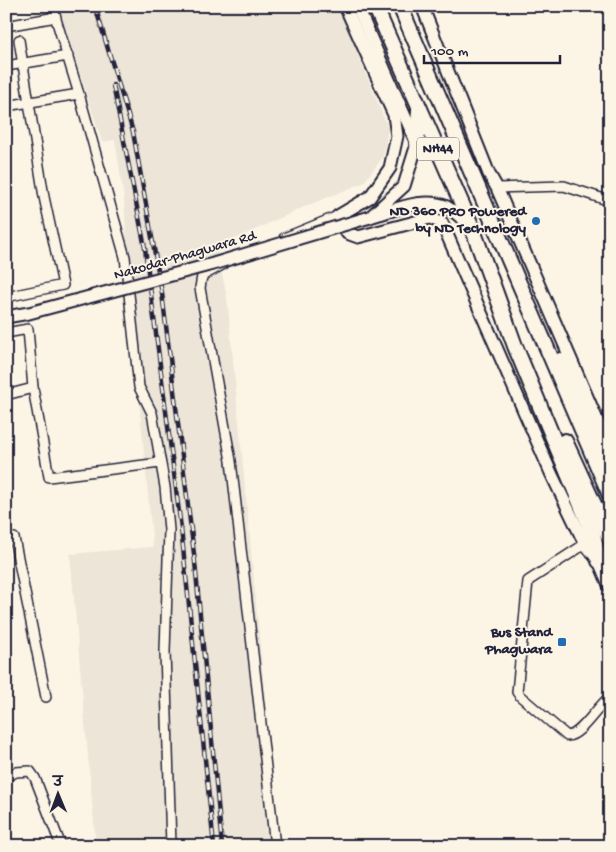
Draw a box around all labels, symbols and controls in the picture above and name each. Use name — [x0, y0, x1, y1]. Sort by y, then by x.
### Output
scale bar — [424, 32, 560, 64]
text: 100 m — [430, 43, 469, 61]
road number: NH44 — [417, 138, 459, 160]
place label: ND 360 PRO Powered by ND Technology — [389, 203, 528, 238]
marker: ND 360 PRO Powered by ND Technology — [530, 215, 542, 227]
street label: Nakodar-Phagwara Rd — [112, 227, 259, 285]
place label: Bus Stand Phagwara — [484, 624, 554, 659]
marker: Bus Stand Phagwara — [556, 636, 568, 648]
north arrow — [32, 770, 82, 820]
text: उ — [51, 775, 64, 792]

